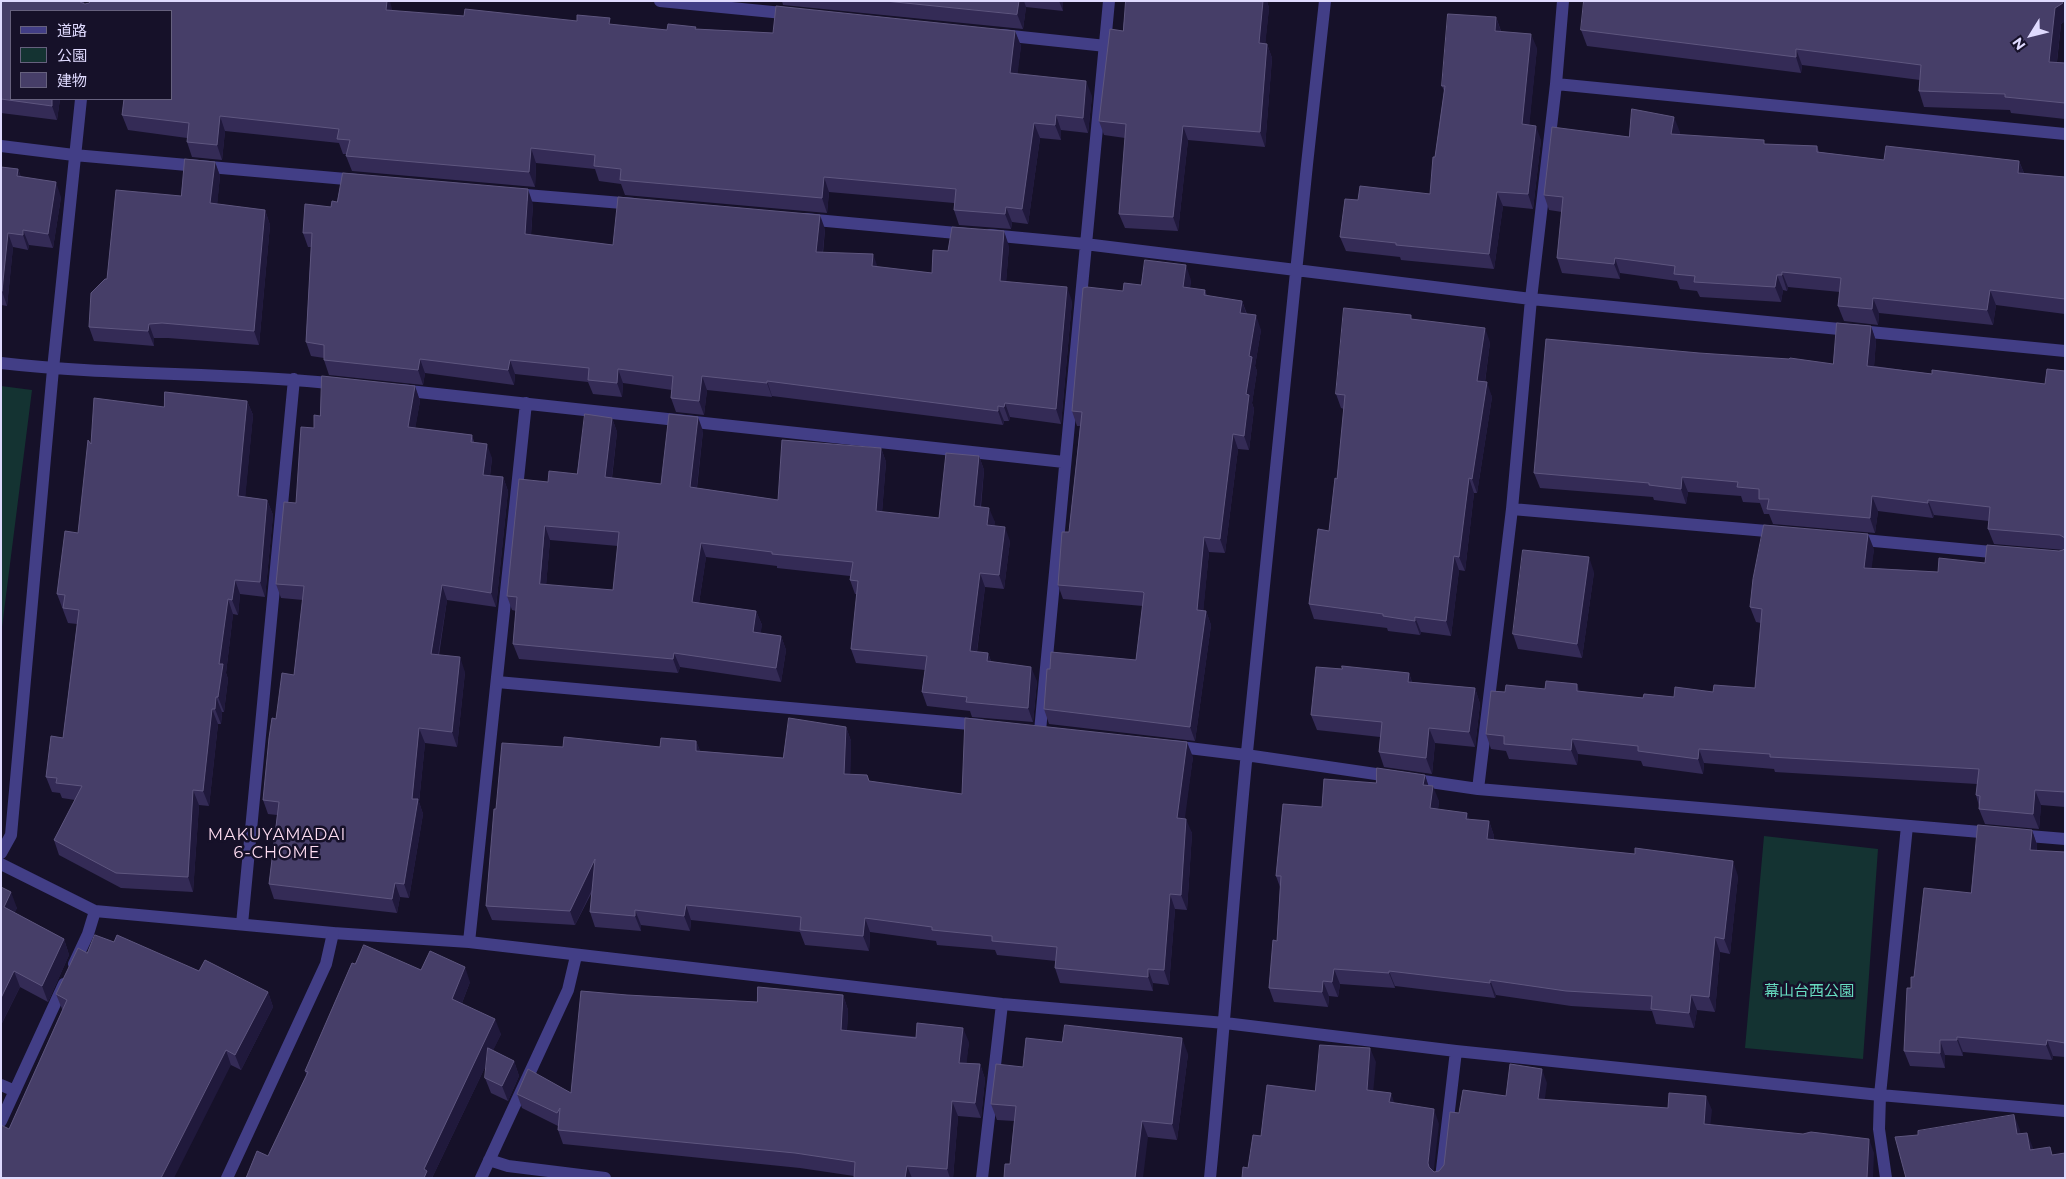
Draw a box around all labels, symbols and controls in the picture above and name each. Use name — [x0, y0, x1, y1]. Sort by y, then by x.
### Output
legend — [10, 10, 172, 100]
north arrow — [2006, 10, 2056, 60]
text: 道路 — [57, 21, 87, 40]
text: N — [2008, 34, 2029, 54]
text: 公園 — [57, 46, 87, 65]
text: 建物 — [57, 71, 87, 90]
district label: MAKUYAMADAI 6-CHOME — [206, 825, 348, 863]
park label: 幕山台西公園 — [1764, 983, 1854, 1001]

